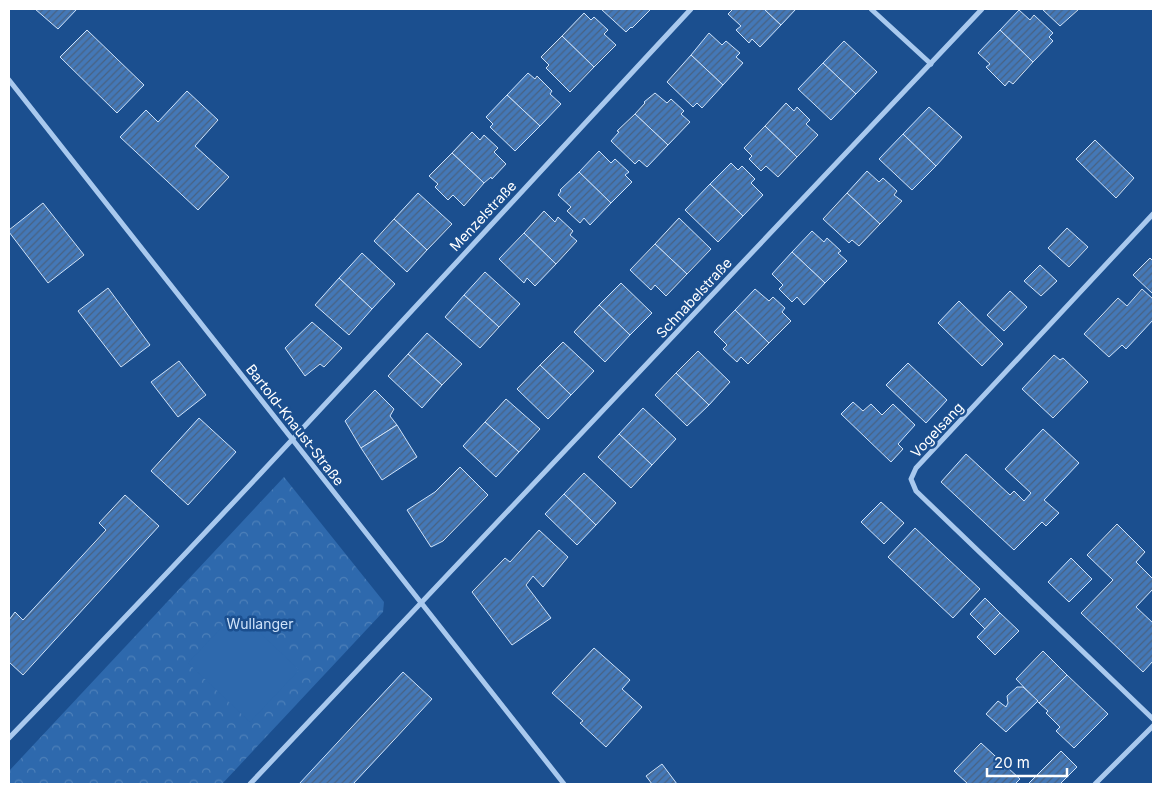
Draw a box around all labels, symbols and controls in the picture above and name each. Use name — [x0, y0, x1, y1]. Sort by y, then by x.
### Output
street label: Menzelstraße — [446, 177, 520, 254]
street label: Schnabelstraße — [652, 254, 735, 341]
street label: Bartold-Knaust-Straße — [243, 361, 348, 489]
street label: Vogelsang — [907, 398, 967, 461]
park label: Wullanger — [226, 615, 294, 632]
scale bar — [987, 746, 1067, 778]
text: 20 m — [994, 753, 1030, 772]

